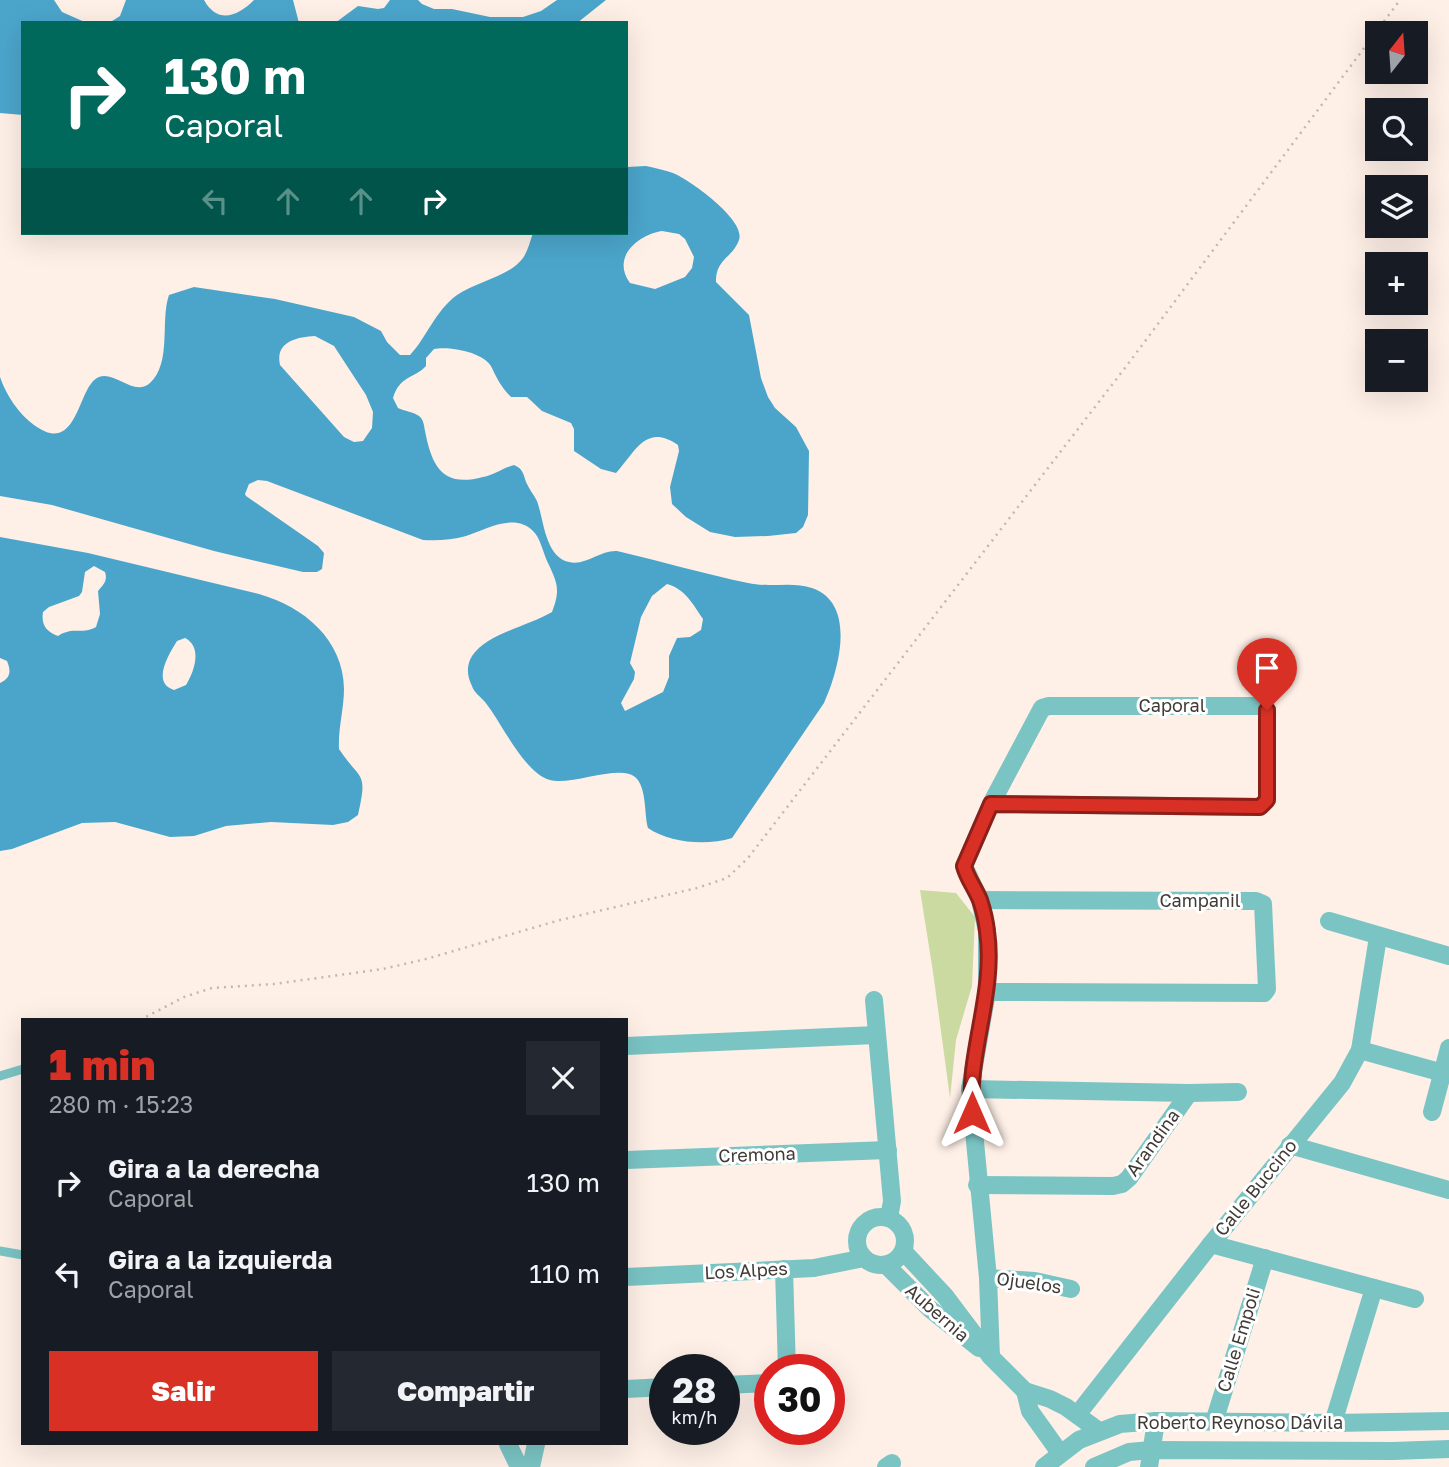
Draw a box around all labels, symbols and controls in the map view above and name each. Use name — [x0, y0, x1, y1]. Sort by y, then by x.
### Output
north arrow — [1365, 21, 1428, 84]
map controls — [1365, 21, 1428, 392]
text: 130 m — [164, 46, 306, 105]
icon: right — [49, 49, 140, 140]
button: search — [1365, 98, 1428, 161]
text: Caporal — [164, 106, 283, 144]
button: layers — [1365, 175, 1428, 238]
icon: left — [196, 182, 234, 220]
icon: ahead — [269, 182, 307, 220]
icon: ahead — [342, 182, 380, 220]
icon: right — [415, 182, 453, 220]
button: + — [1365, 252, 1428, 315]
button: − — [1365, 329, 1428, 392]
pin — [1237, 638, 1297, 710]
icon: arrive — [1248, 649, 1286, 687]
street label: Caporal — [1138, 694, 1206, 716]
street label: Campanil — [1159, 889, 1241, 911]
text: 1 min — [49, 1039, 156, 1089]
button: close — [526, 1041, 600, 1115]
position arrow — [935, 1076, 1009, 1150]
text: 280 m · 15:23 — [49, 1090, 193, 1118]
street label: Arandina — [1121, 1105, 1184, 1180]
street label: Calle Buccino — [1210, 1135, 1301, 1240]
street label: Cremona — [718, 1142, 796, 1166]
text: Gira a la derecha — [108, 1153, 320, 1184]
icon: right — [49, 1164, 87, 1202]
text: 130 m — [527, 1167, 600, 1198]
text: Caporal — [108, 1184, 194, 1212]
text: Gira a la izquierda — [108, 1244, 332, 1275]
icon: left — [49, 1255, 87, 1293]
street label: Los Alpes — [704, 1257, 788, 1283]
text: 110 m — [529, 1258, 600, 1289]
street label: Ojuelos — [995, 1267, 1063, 1297]
text: Caporal — [108, 1275, 194, 1303]
street label: Aubernia — [901, 1279, 974, 1346]
street label: Calle Empoli — [1212, 1285, 1264, 1395]
button: Salir — [49, 1351, 318, 1431]
button: Compartir — [332, 1351, 600, 1431]
speed limit sign: 30 — [754, 1354, 845, 1445]
text: 28 — [673, 1369, 716, 1411]
text: km/h — [672, 1406, 717, 1428]
street label: Roberto Reynoso Dávila — [1137, 1411, 1343, 1433]

